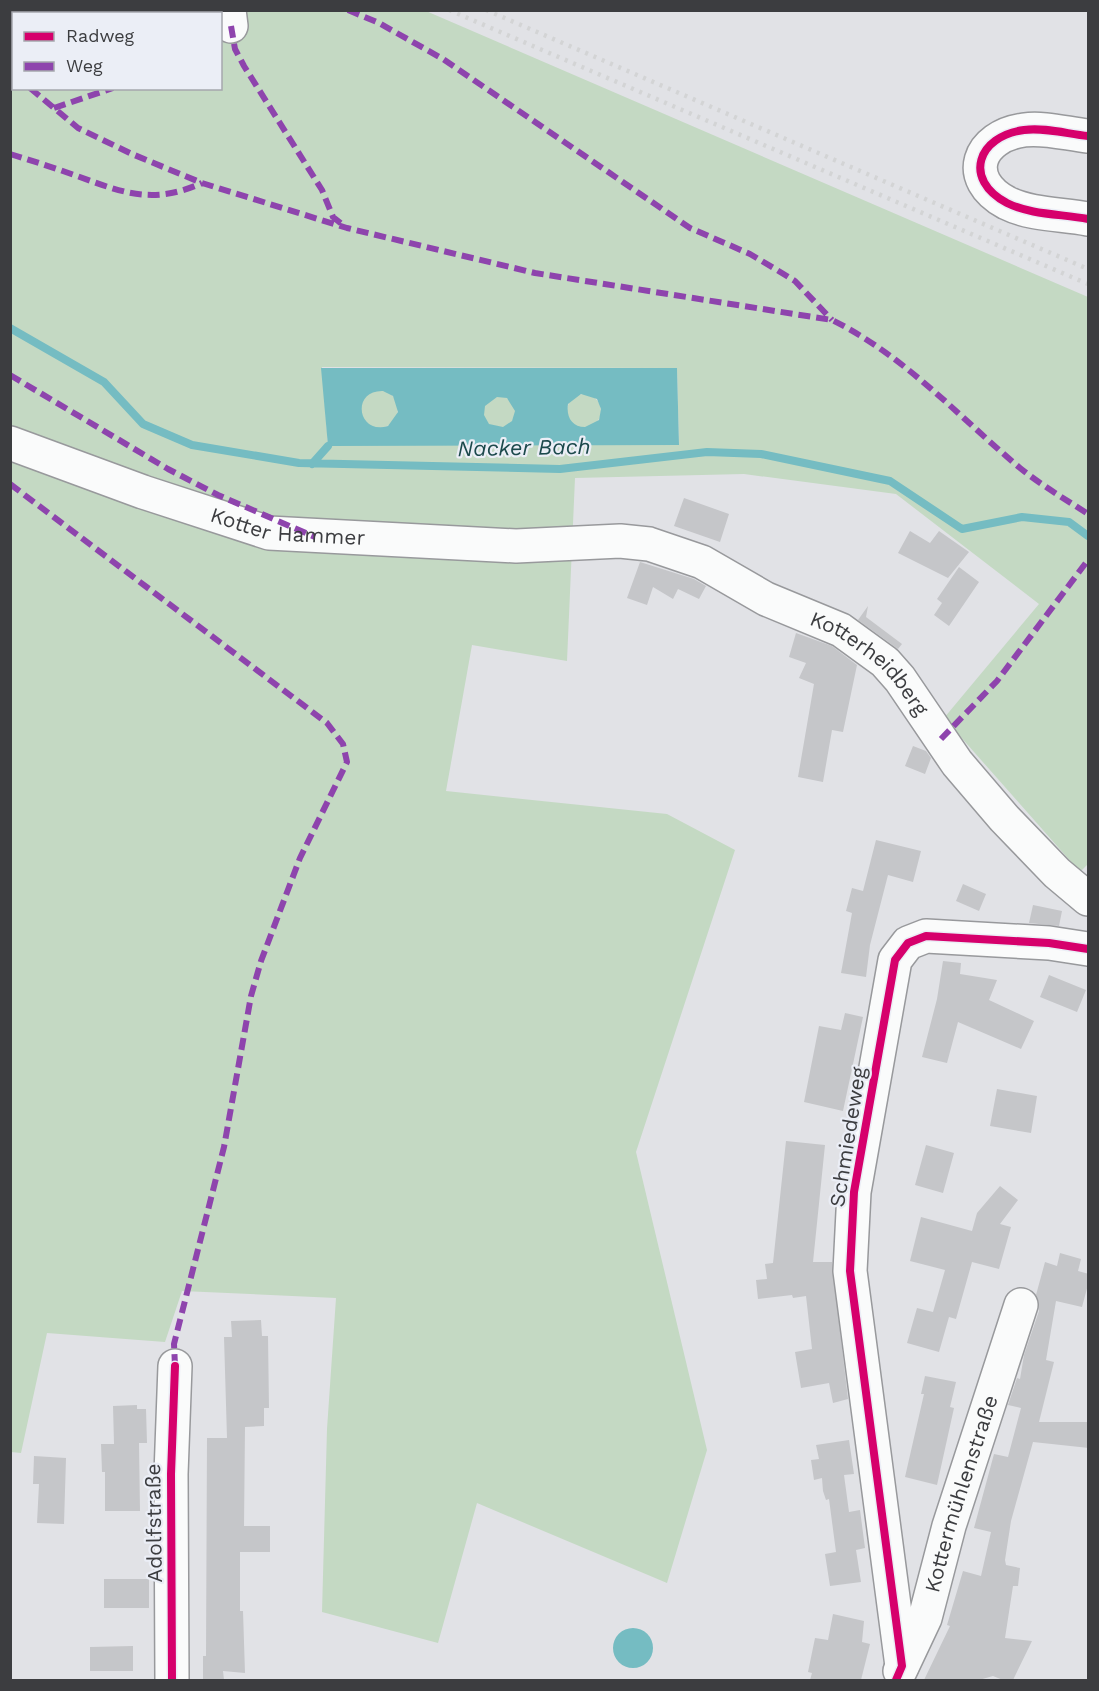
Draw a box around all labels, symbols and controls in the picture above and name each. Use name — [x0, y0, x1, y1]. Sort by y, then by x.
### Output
legend — [12, 12, 222, 90]
text: Radweg — [66, 25, 135, 46]
text: Weg — [66, 55, 103, 76]
water label: Nacker Bach — [457, 434, 591, 461]
street label: Kotter Hammer — [208, 502, 366, 550]
street label: Kotterheidberg — [807, 606, 934, 721]
street label: Schmiedeweg — [824, 1064, 871, 1209]
street label: Kottermühlenstraße — [919, 1392, 1003, 1595]
street label: Adolfstraße — [140, 1463, 167, 1583]

